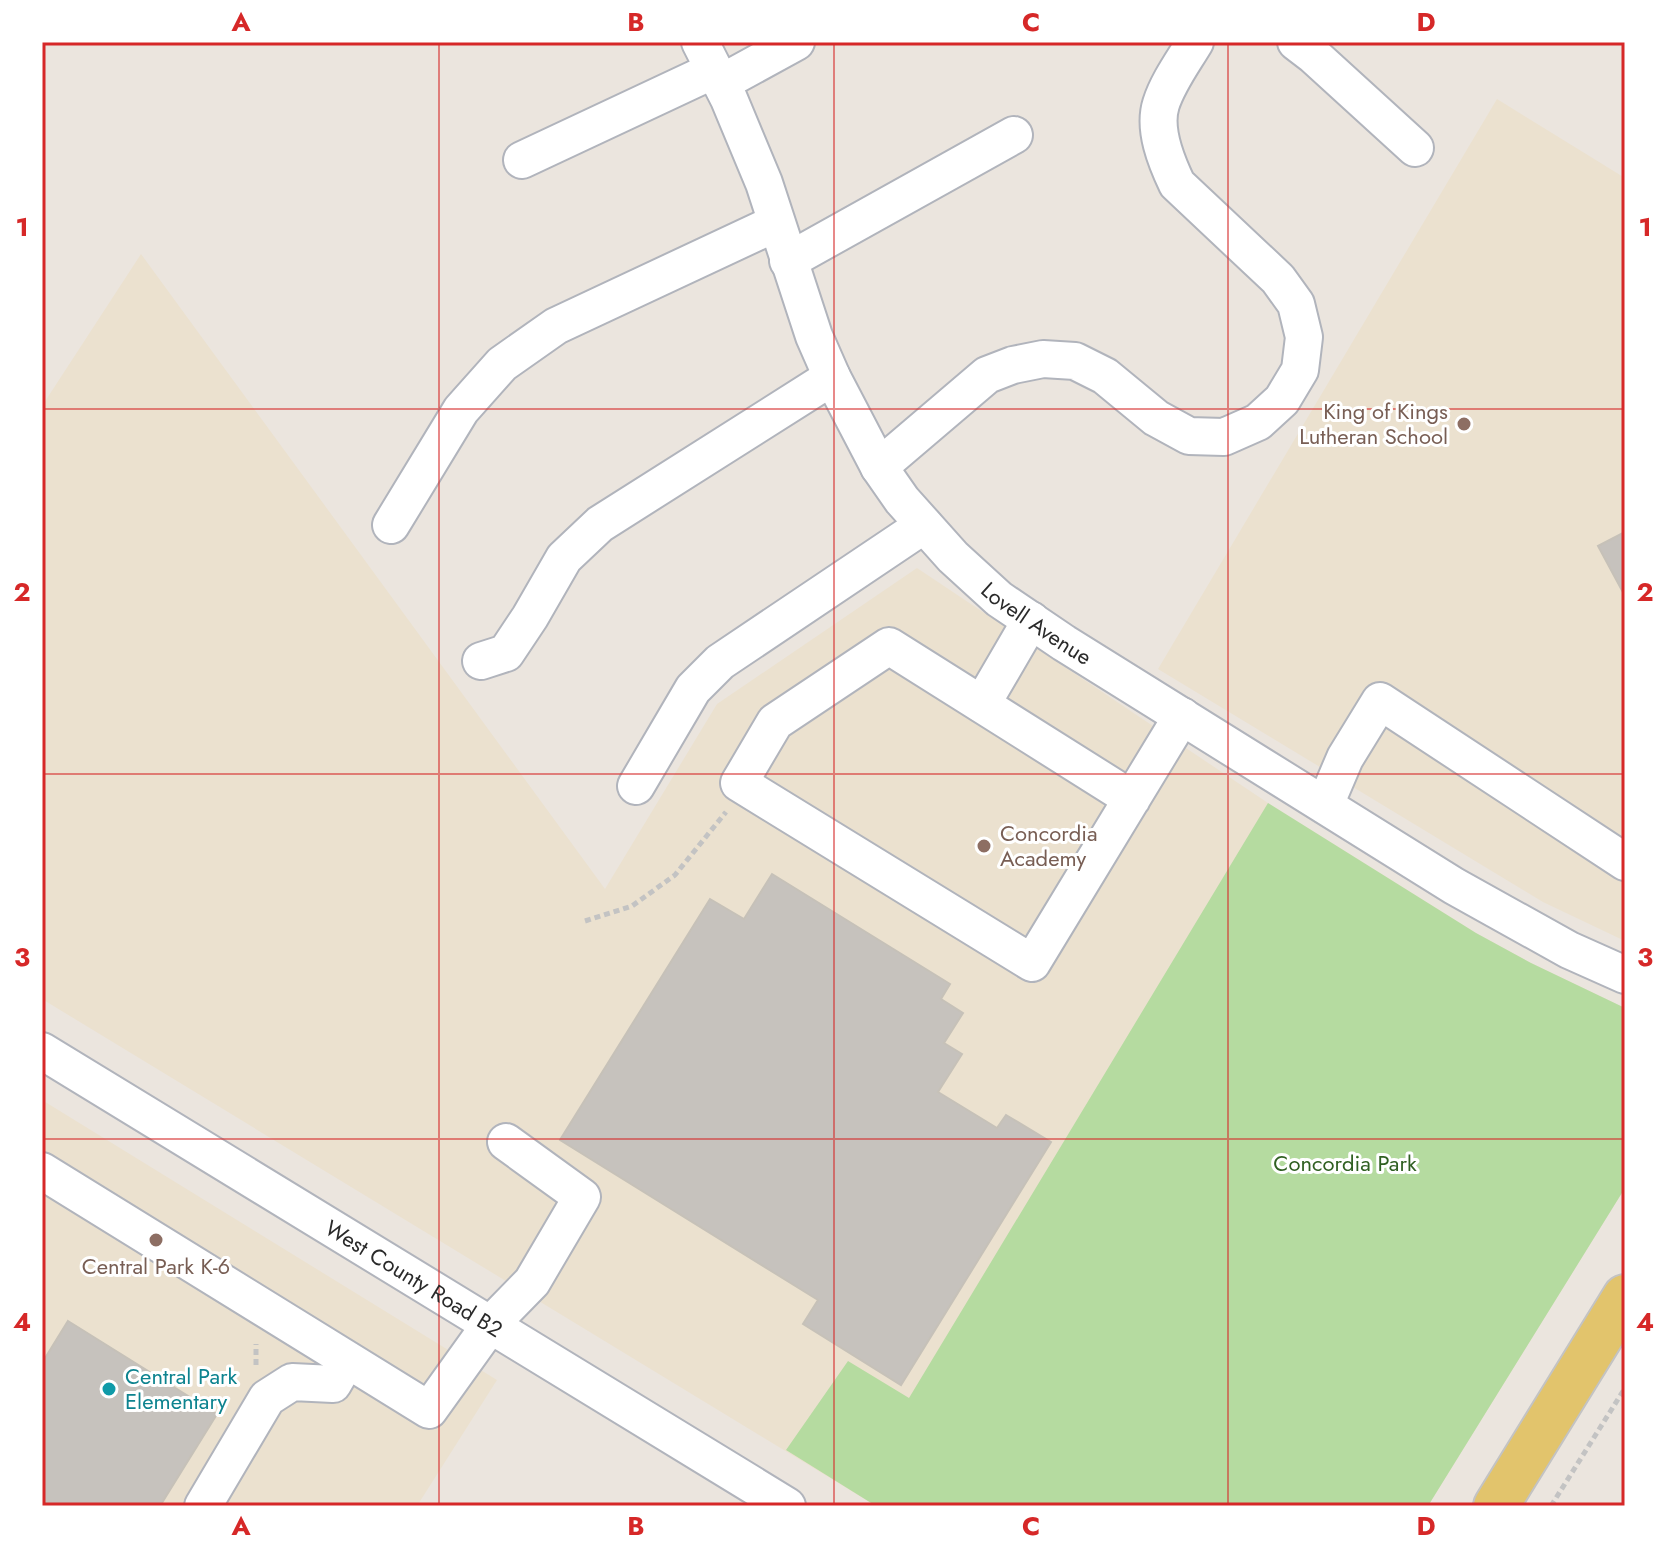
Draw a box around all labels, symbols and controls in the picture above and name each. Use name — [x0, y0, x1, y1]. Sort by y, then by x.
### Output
text: A — [230, 3, 251, 41]
text: B — [627, 3, 645, 41]
text: C — [1022, 3, 1040, 41]
text: D — [1416, 3, 1436, 41]
text: 1 — [15, 208, 29, 246]
text: 1 — [1638, 208, 1652, 246]
place label: King of Kings Lutheran School — [1299, 395, 1448, 452]
marker: King of Kings Lutheran School — [1455, 415, 1473, 433]
text: 2 — [13, 573, 31, 611]
text: 2 — [1636, 573, 1654, 611]
street label: Lovell Avenue — [974, 574, 1098, 672]
place label: Concordia Academy — [1000, 817, 1098, 874]
marker: Concordia Academy — [975, 837, 993, 855]
text: 3 — [14, 938, 30, 976]
text: 3 — [1637, 938, 1653, 976]
park label: Concordia Park — [1273, 1147, 1417, 1179]
street label: West County Road B2 — [319, 1212, 509, 1345]
marker: Central Park K-6 — [147, 1231, 165, 1249]
place label: Central Park K-6 — [82, 1250, 230, 1282]
text: 4 — [13, 1303, 31, 1341]
text: 4 — [1636, 1303, 1654, 1341]
place label: Central Park Elementary — [125, 1360, 238, 1417]
marker: Central Park Elementary — [100, 1380, 118, 1398]
text: A — [230, 1507, 251, 1545]
text: B — [627, 1507, 645, 1545]
text: C — [1022, 1507, 1040, 1545]
text: D — [1416, 1507, 1436, 1545]

